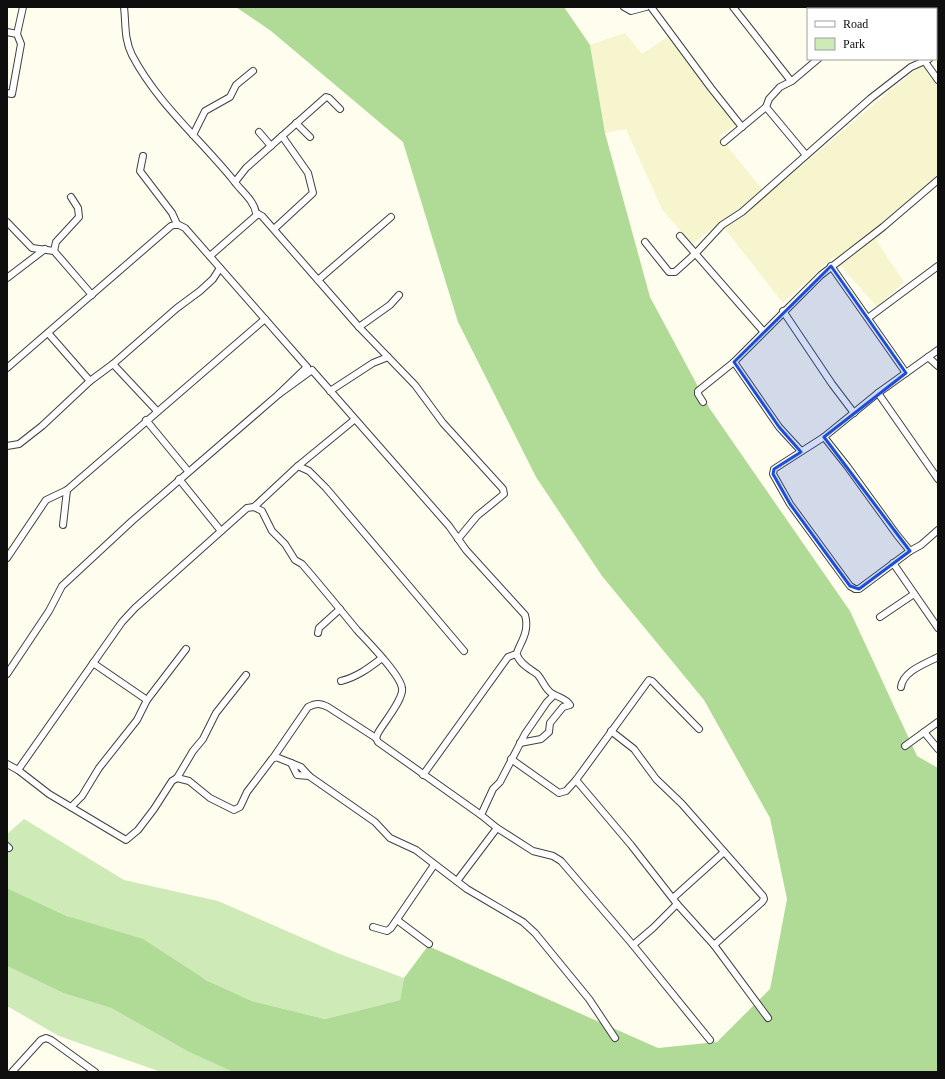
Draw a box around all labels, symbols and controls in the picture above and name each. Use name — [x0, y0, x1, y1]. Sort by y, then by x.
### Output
legend — [807, 8, 937, 60]
text: Road — [843, 17, 868, 31]
text: Park — [843, 37, 865, 51]

